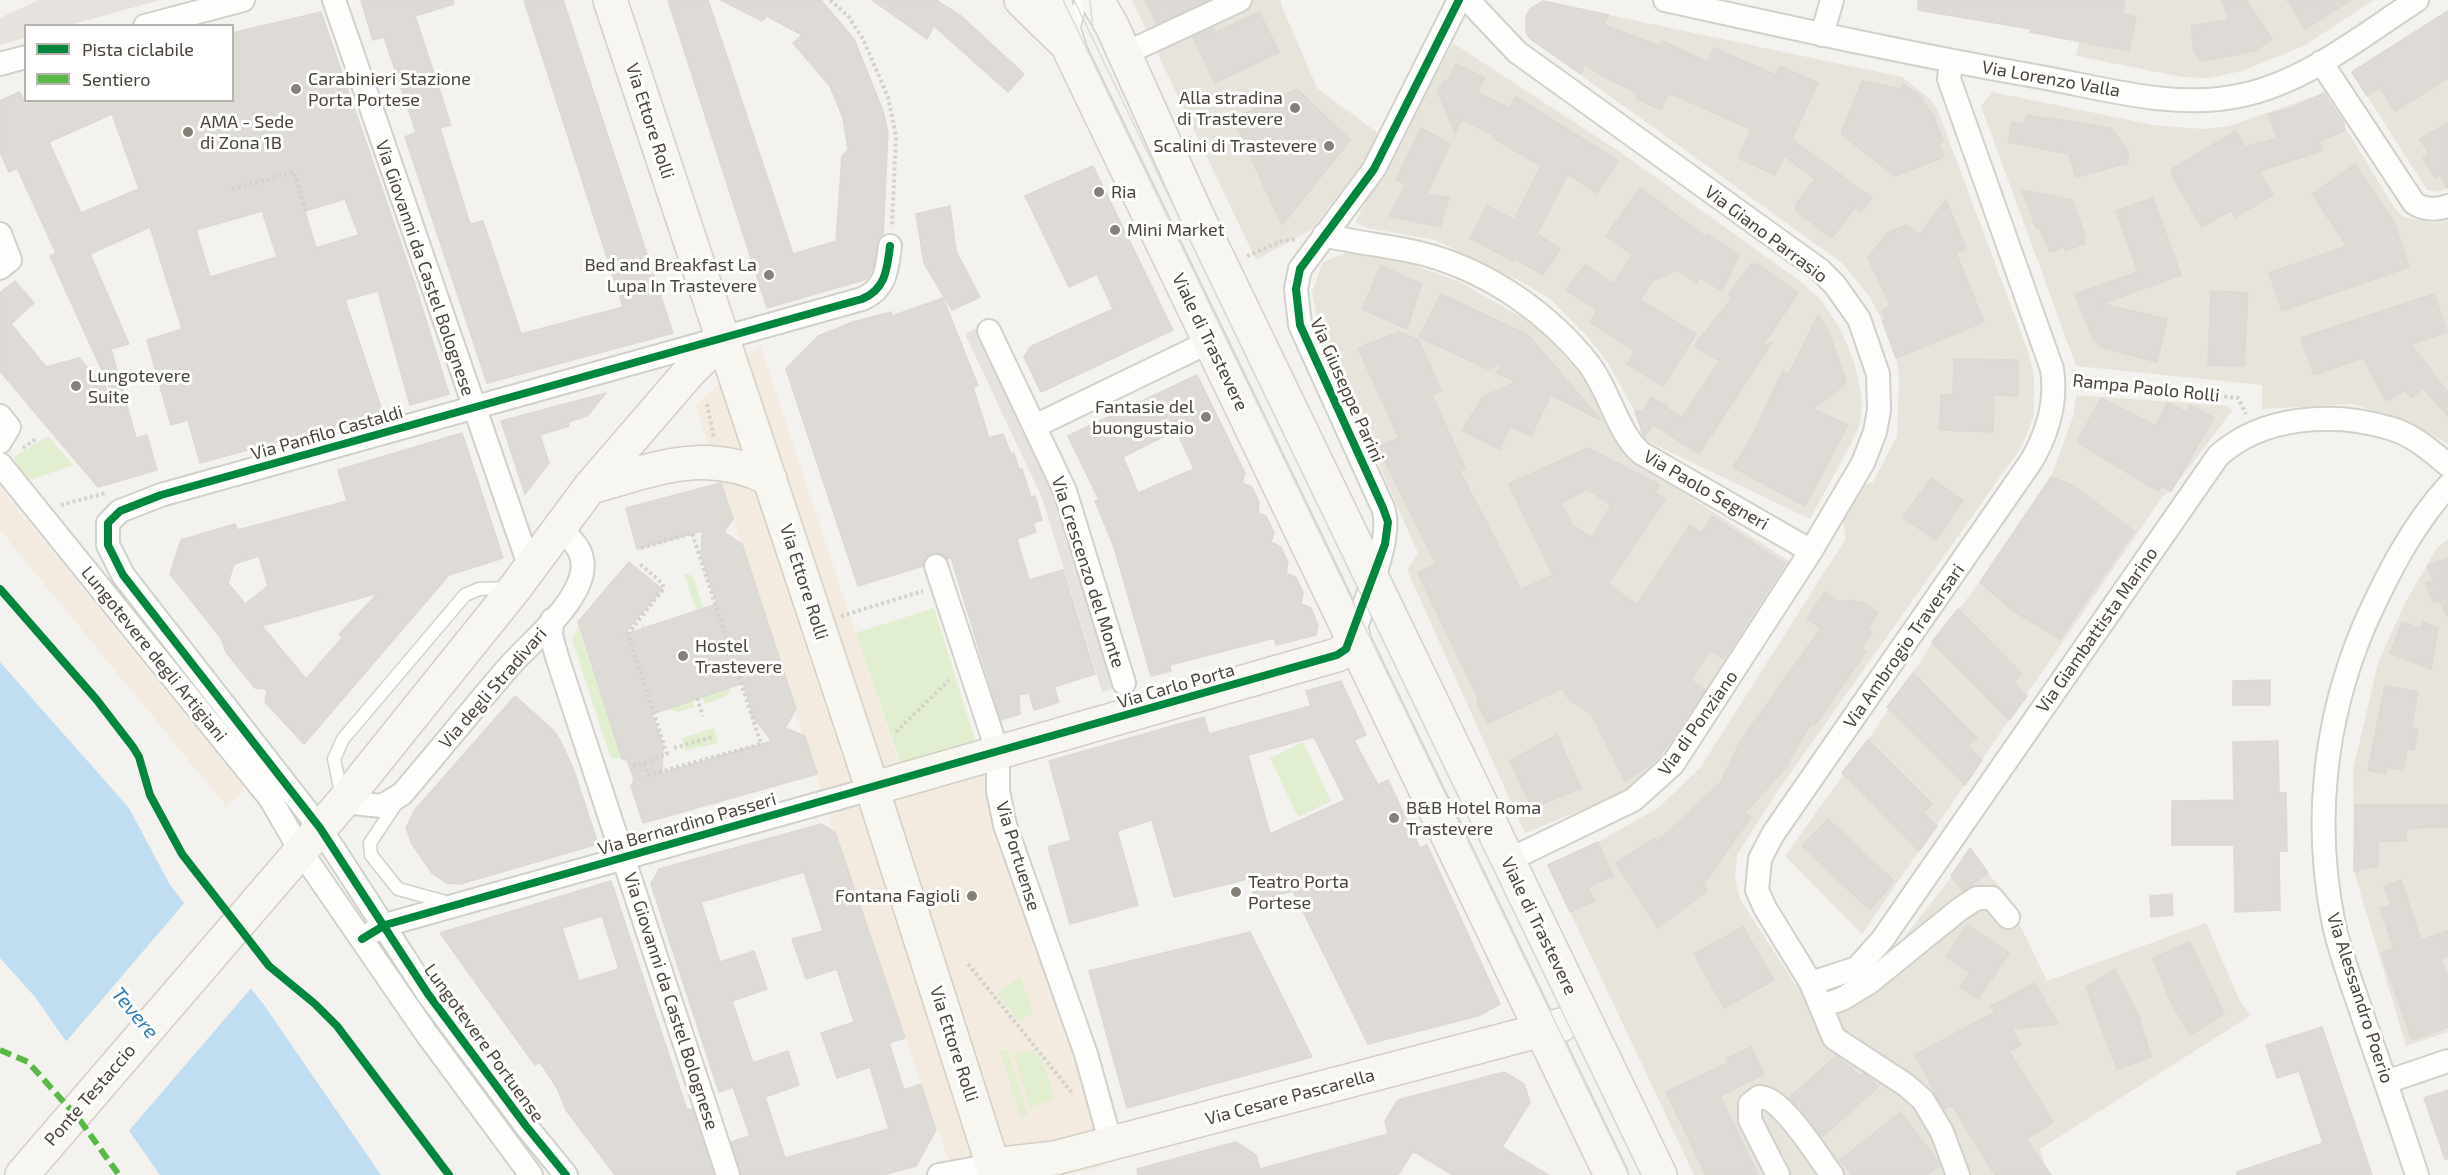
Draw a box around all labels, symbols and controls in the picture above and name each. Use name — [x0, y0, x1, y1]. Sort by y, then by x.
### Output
legend — [24, 24, 234, 102]
text: Pista ciclabile — [82, 38, 194, 60]
street label: Via Lorenzo Valla — [1980, 56, 2122, 102]
street label: Via Ettore Rolli — [621, 60, 679, 182]
text: Sentiero — [82, 68, 150, 90]
place label: Carabinieri Stazione Porta Portese — [308, 68, 471, 110]
marker: Carabinieri Stazione Porta Portese — [289, 82, 303, 96]
place label: Alla stradina di Trastevere — [1177, 87, 1283, 130]
marker: Alla stradina di Trastevere — [1288, 101, 1302, 115]
place label: AMA - Sede di Zona 1B — [200, 111, 294, 154]
marker: AMA - Sede di Zona 1B — [181, 125, 195, 139]
place label: Scalini di Trastevere — [1153, 135, 1317, 157]
street label: Via Giovanni da Castel Bolognese — [371, 137, 479, 399]
marker: Scalini di Trastevere — [1322, 139, 1336, 153]
place label: Ria — [1111, 181, 1136, 203]
street label: Via Giano Parrasio — [1700, 181, 1832, 287]
marker: Ria — [1092, 185, 1106, 199]
place label: Mini Market — [1127, 219, 1224, 241]
marker: Mini Market — [1108, 223, 1122, 237]
place label: Bed and Breakfast La Lupa In Trastevere — [584, 254, 757, 296]
marker: Bed and Breakfast La Lupa In Trastevere — [762, 268, 776, 282]
street label: Viale di Trastevere — [1167, 270, 1253, 414]
street label: Via Giuseppe Parini — [1305, 314, 1389, 466]
place label: Lungotevere Suite — [88, 365, 190, 407]
street label: Rampa Paolo Rolli — [2071, 370, 2221, 406]
marker: Lungotevere Suite — [69, 379, 83, 393]
place label: Fantasie del buongustaio — [1092, 396, 1194, 438]
street label: Via Panfilo Castaldi — [249, 401, 405, 465]
marker: Fantasie del buongustaio — [1199, 410, 1213, 424]
street label: Via Paolo Segneri — [1639, 445, 1773, 535]
street label: Via Crescenzo del Monte — [1047, 474, 1129, 670]
street label: Via Ettore Rolli — [775, 521, 833, 643]
street label: Via Giambattista Marino — [2032, 543, 2162, 717]
street label: Via Ambrogio Traversari — [1839, 560, 1969, 732]
street label: Lungotevere degli Artigiani — [77, 562, 231, 746]
street label: Via degli Stradivari — [435, 623, 551, 753]
place label: Hostel Trastevere — [695, 635, 782, 678]
marker: Hostel Trastevere — [676, 649, 690, 663]
street label: Via Carlo Porta — [1115, 659, 1237, 713]
street label: Via di Ponziano — [1654, 666, 1742, 780]
street label: Via Bernardino Passeri — [595, 788, 779, 860]
place label: B&B Hotel Roma Trastevere — [1406, 797, 1541, 840]
street label: Via Portuense — [991, 799, 1045, 913]
marker: B&B Hotel Roma Trastevere — [1387, 811, 1401, 825]
street label: Viale di Trastevere — [1496, 854, 1582, 998]
street label: Via Giovanni da Castel Bolognese — [619, 870, 723, 1132]
place label: Teatro Porta Portese — [1248, 871, 1349, 914]
place label: Fontana Fagioli — [835, 885, 960, 907]
marker: Teatro Porta Portese — [1229, 885, 1243, 899]
marker: Fontana Fagioli — [965, 889, 979, 903]
street label: Via Alessandro Poerio — [2322, 910, 2398, 1086]
street label: Lungotevere Portuense — [419, 960, 549, 1126]
water label: Tevere — [107, 982, 163, 1044]
street label: Via Ettore Rolli — [925, 983, 983, 1105]
street label: Ponte Testaccio — [40, 1040, 140, 1150]
street label: Via Cesare Pascarella — [1203, 1064, 1377, 1130]

